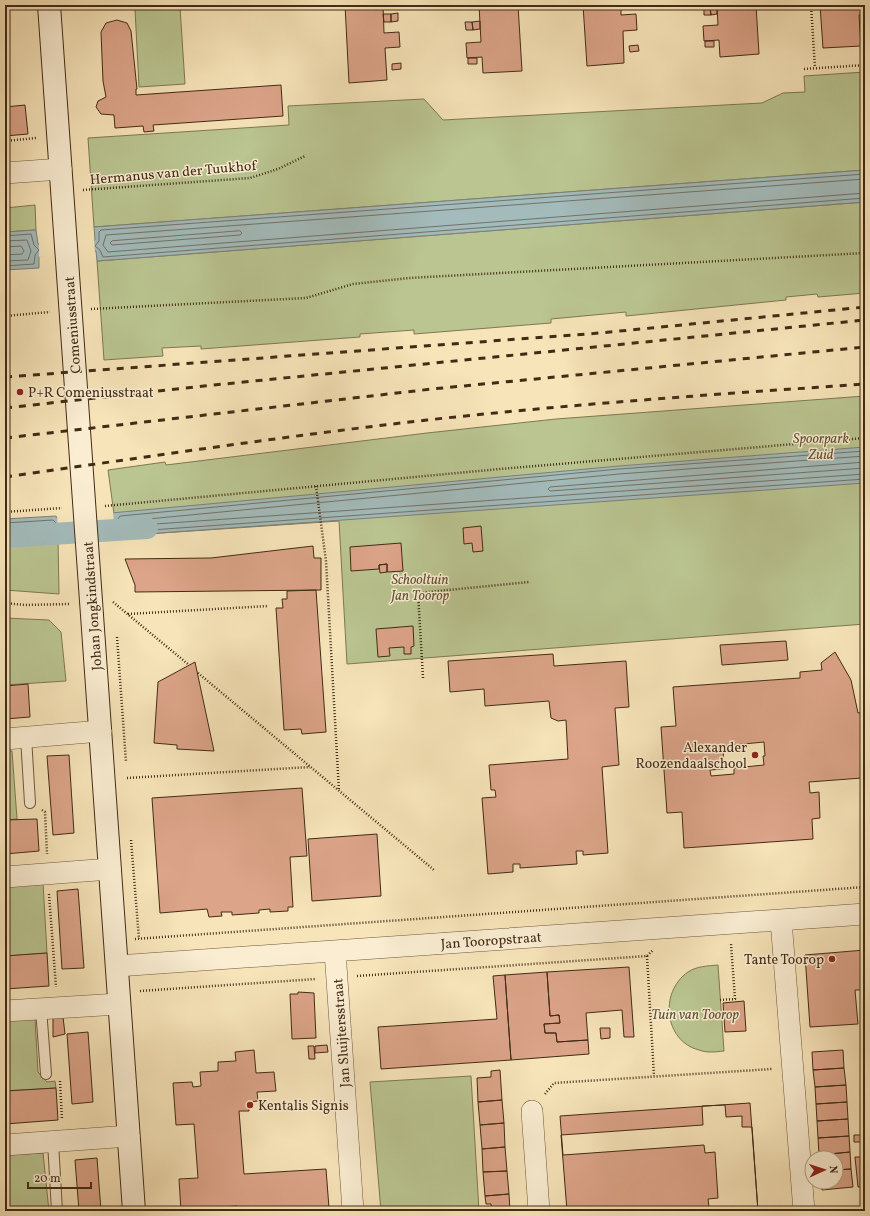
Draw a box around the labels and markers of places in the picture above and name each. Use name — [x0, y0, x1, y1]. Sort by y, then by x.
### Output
place label: P+R Comeniusstraat — [28, 384, 154, 403]
marker: P+R Comeniusstraat — [15, 387, 25, 397]
place label: Alexander Roozendaalschool — [636, 739, 747, 774]
marker: Alexander Roozendaalschool — [750, 750, 760, 760]
place label: Tante Toorop — [744, 951, 824, 970]
marker: Tante Toorop — [827, 954, 837, 964]
place label: Kentalis Signis — [258, 1097, 349, 1116]
marker: Kentalis Signis — [245, 1100, 255, 1110]

